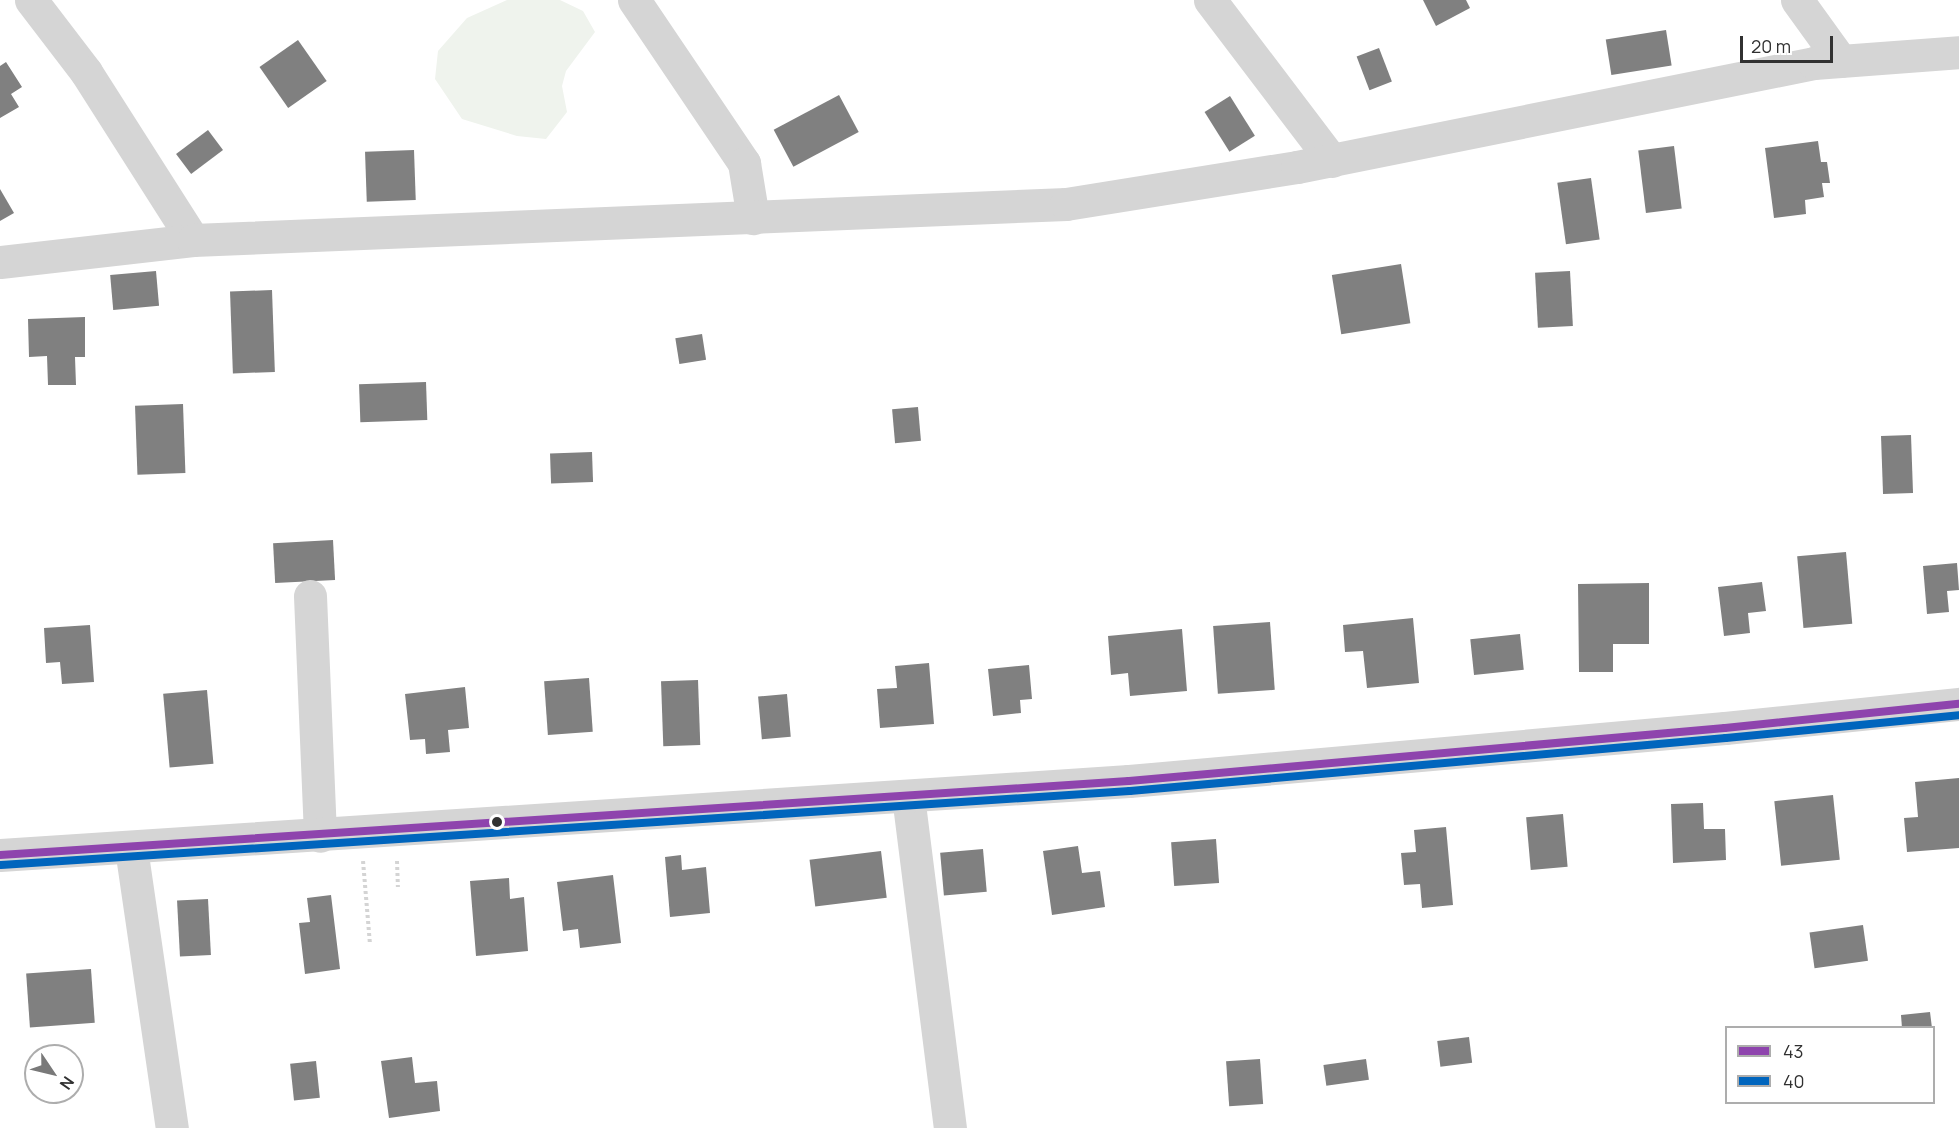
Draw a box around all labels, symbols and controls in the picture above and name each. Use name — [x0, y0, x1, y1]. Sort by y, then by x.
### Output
scale bar — [1743, 24, 1836, 62]
text: 20 m — [1751, 34, 1791, 58]
unlabelled marker — [491, 816, 503, 828]
legend — [1725, 1026, 1935, 1104]
text: 43 — [1783, 1039, 1804, 1063]
north arrow — [24, 1044, 84, 1104]
text: 40 — [1783, 1069, 1805, 1093]
text: N — [55, 1072, 79, 1094]

